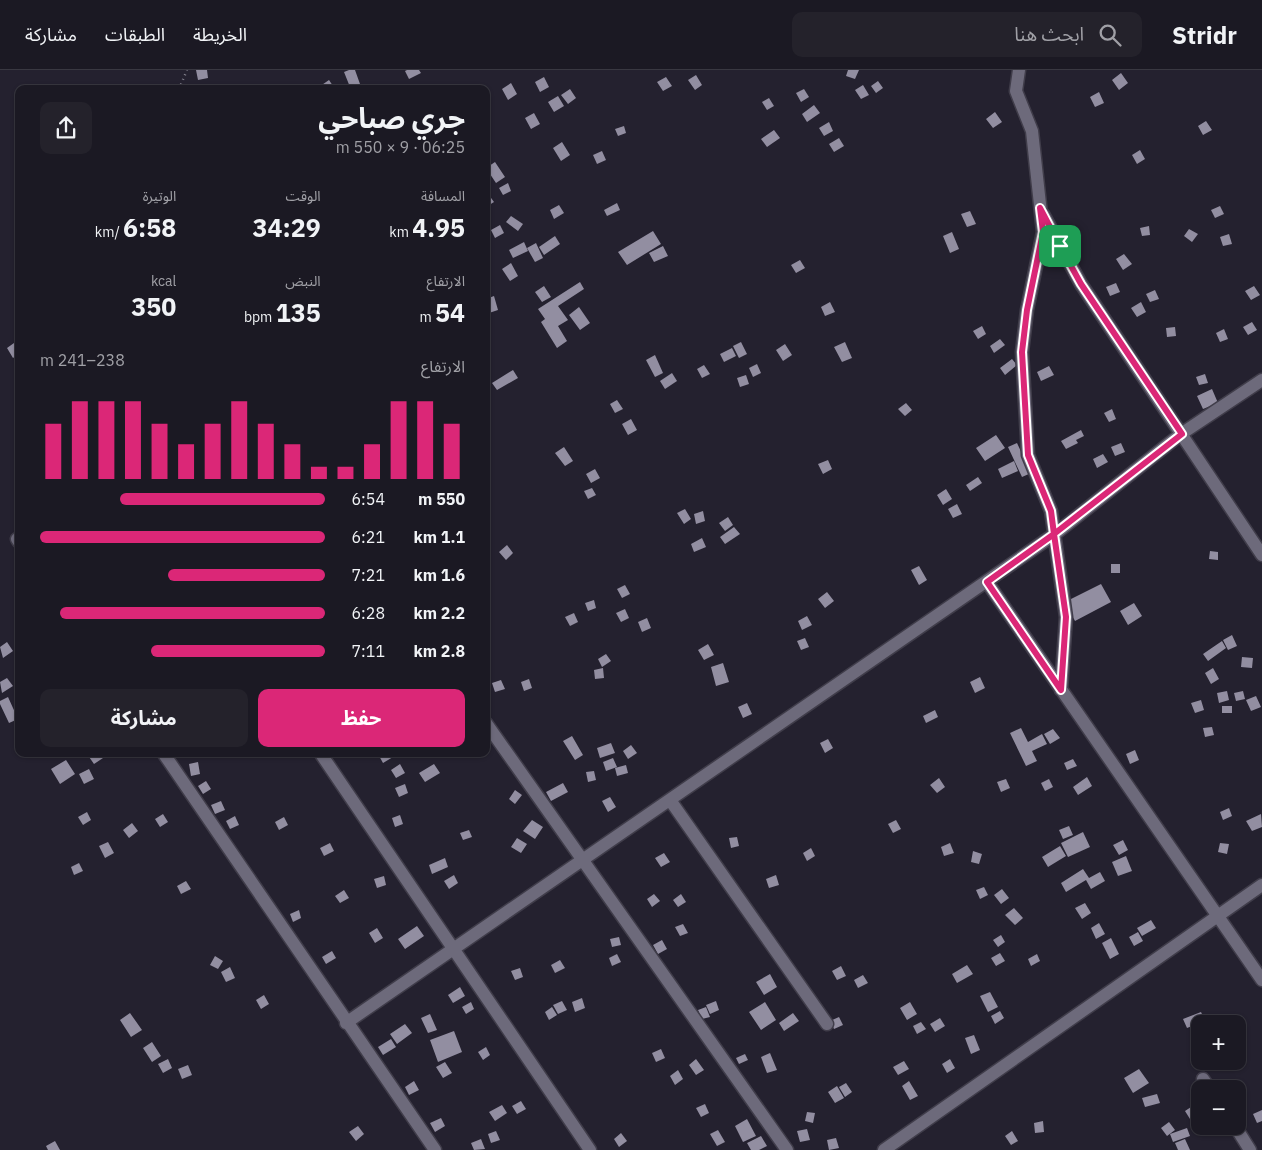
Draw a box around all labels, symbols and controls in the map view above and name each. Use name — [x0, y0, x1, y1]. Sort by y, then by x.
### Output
search box — [792, 12, 1142, 57]
text: Stridr — [1172, 19, 1237, 51]
icon: search — [1096, 21, 1124, 49]
text: ابحث هنا — [1014, 22, 1084, 46]
text: مشاركة — [25, 23, 77, 46]
text: الطبقات — [105, 23, 165, 46]
text: الخريطة — [193, 23, 247, 46]
text: جري صباحي — [318, 99, 465, 136]
button: share — [40, 102, 92, 154]
text: 06:25 · 9 × 550 m — [336, 137, 465, 157]
text: الوتيرة — [143, 187, 176, 205]
text: الوقت — [286, 187, 321, 205]
text: المسافة — [421, 187, 465, 205]
text: 6:58 — [123, 211, 176, 244]
text: 34:29 — [252, 211, 321, 244]
text: 4.95 — [412, 211, 465, 244]
text: /km — [95, 223, 123, 241]
text: km — [389, 223, 412, 241]
pin — [1039, 225, 1081, 267]
icon: arrive — [1046, 232, 1074, 260]
text: kcal — [151, 272, 176, 290]
text: النبض — [285, 272, 321, 290]
text: الارتفاع — [427, 272, 465, 290]
text: 350 — [131, 290, 176, 323]
text: 135 — [276, 296, 321, 329]
text: 54 — [435, 296, 465, 329]
text: bpm — [244, 308, 276, 326]
text: m — [419, 308, 435, 326]
text: 238–241 m — [40, 350, 125, 370]
text: الارتفاع — [421, 356, 465, 376]
text: 6:54 — [352, 489, 385, 509]
text: 550 m — [418, 489, 465, 509]
text: 6:21 — [352, 527, 385, 547]
text: 1.1 km — [414, 527, 465, 547]
text: 7:21 — [352, 565, 385, 585]
text: 1.6 km — [414, 565, 465, 585]
text: 6:28 — [352, 603, 385, 623]
text: 2.2 km — [414, 603, 465, 623]
text: 7:11 — [352, 641, 385, 661]
text: 2.8 km — [414, 641, 465, 661]
button: مشاركة — [40, 689, 248, 747]
button: حفظ — [258, 689, 465, 747]
map controls — [1191, 1015, 1246, 1135]
button: + — [1191, 1015, 1246, 1070]
button: − — [1191, 1080, 1246, 1135]

